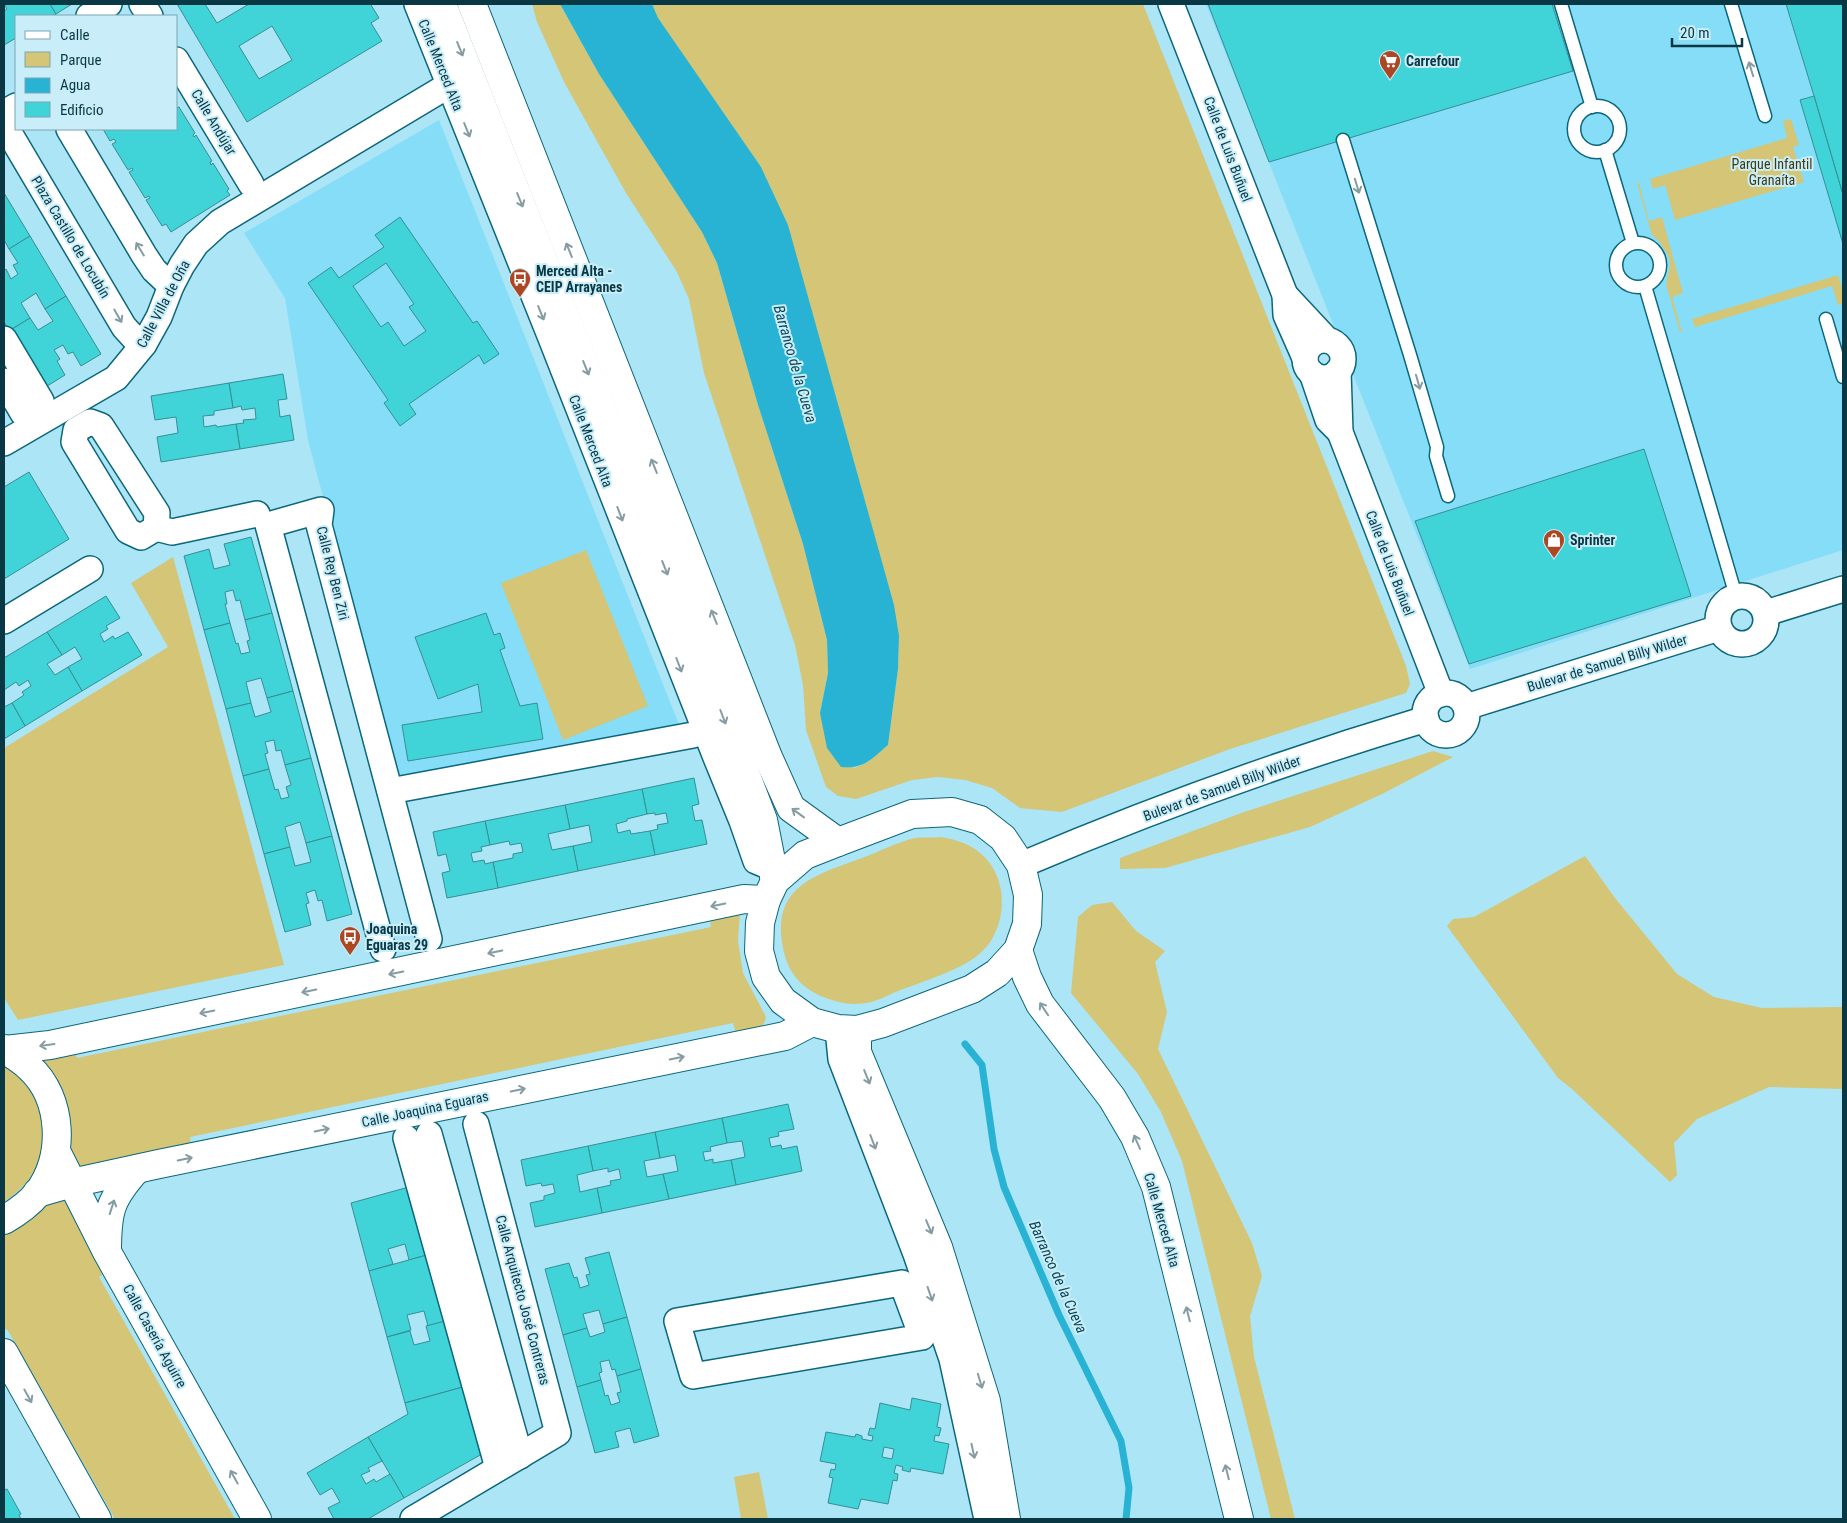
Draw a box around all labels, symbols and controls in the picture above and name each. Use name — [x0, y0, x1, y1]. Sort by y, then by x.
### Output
legend — [15, 15, 178, 130]
scale bar — [1672, 15, 1742, 47]
street label: Calle Merced Alta — [415, 17, 467, 113]
text: 20 m — [1680, 24, 1710, 42]
text: Calle — [60, 26, 90, 44]
one-way arrow — [456, 41, 465, 56]
supermarket icon: Carrefour — [1378, 49, 1402, 80]
text: Parque — [60, 51, 102, 69]
place label: Carrefour — [1406, 53, 1460, 69]
one-way arrow — [1745, 62, 1755, 78]
text: Agua — [60, 76, 90, 94]
street label: Calle Andújar — [188, 86, 240, 158]
street label: Calle de Luis Buñuel — [1201, 94, 1255, 204]
text: Edificio — [60, 101, 103, 119]
one-way arrow — [463, 122, 473, 137]
park label: Parque Infantil Granaíta — [1732, 156, 1812, 188]
street label: Plaza Castillo de Locubín — [28, 173, 114, 301]
one-way arrow — [1353, 178, 1363, 194]
one-way arrow — [515, 192, 525, 207]
one-way arrow — [134, 242, 144, 256]
one-way arrow — [564, 243, 573, 258]
street label: Calle Villa de Oña — [133, 257, 193, 351]
place label: Merced Alta - CEIP Arrayanes — [536, 263, 622, 295]
bus stop icon: Merced Alta - CEIP Arrayanes — [508, 267, 532, 298]
water label: Barranco de la Cueva — [770, 303, 820, 425]
one-way arrow — [538, 306, 547, 321]
one-way arrow — [113, 309, 123, 324]
one-way arrow — [581, 360, 591, 375]
one-way arrow — [1414, 374, 1424, 390]
street label: Calle Merced Alta — [566, 393, 616, 489]
one-way arrow — [649, 459, 658, 474]
one-way arrow — [616, 505, 625, 521]
street label: Calle de Luis Buñuel — [1363, 508, 1417, 618]
street label: Calle Rey Ben Ziri — [314, 524, 352, 622]
shop icon: Sprinter — [1542, 528, 1566, 559]
place label: Sprinter — [1570, 532, 1616, 548]
one-way arrow — [660, 560, 670, 575]
one-way arrow — [708, 610, 718, 625]
street label: Bulevar de Samuel Billy Wilder — [1525, 631, 1689, 695]
one-way arrow — [675, 657, 684, 672]
one-way arrow — [720, 710, 729, 725]
street label: Bulevar de Samuel Billy Wilder — [1141, 752, 1303, 824]
one-way arrow — [791, 808, 805, 818]
one-way arrow — [710, 900, 726, 910]
place label: Joaquina Eguaras 29 — [366, 921, 428, 953]
bus stop icon: Joaquina Eguaras 29 — [338, 925, 362, 956]
one-way arrow — [488, 947, 504, 957]
one-way arrow — [389, 969, 405, 978]
one-way arrow — [302, 987, 318, 996]
one-way arrow — [1039, 1002, 1049, 1016]
one-way arrow — [199, 1008, 215, 1018]
one-way arrow — [40, 1040, 56, 1050]
one-way arrow — [668, 1052, 684, 1062]
one-way arrow — [863, 1069, 872, 1084]
one-way arrow — [509, 1085, 525, 1095]
street label: Calle Joaquina Eguaras — [360, 1088, 490, 1130]
one-way arrow — [313, 1125, 329, 1135]
one-way arrow — [869, 1134, 878, 1149]
one-way arrow — [1131, 1135, 1141, 1150]
one-way arrow — [176, 1154, 192, 1163]
street label: Calle Merced Alta — [1141, 1171, 1183, 1269]
one-way arrow — [107, 1199, 117, 1215]
street label: Calle Arquitecto José Contreras — [493, 1213, 553, 1387]
water label: Barranco de la Cueva — [1025, 1218, 1091, 1336]
one-way arrow — [925, 1219, 934, 1234]
street label: Calle Casería Aguirre — [120, 1281, 190, 1391]
one-way arrow — [926, 1286, 935, 1301]
one-way arrow — [1182, 1307, 1192, 1323]
one-way arrow — [975, 1373, 985, 1389]
one-way arrow — [23, 1388, 33, 1402]
one-way arrow — [968, 1442, 978, 1458]
one-way arrow — [1222, 1464, 1231, 1480]
one-way arrow — [228, 1470, 238, 1484]

